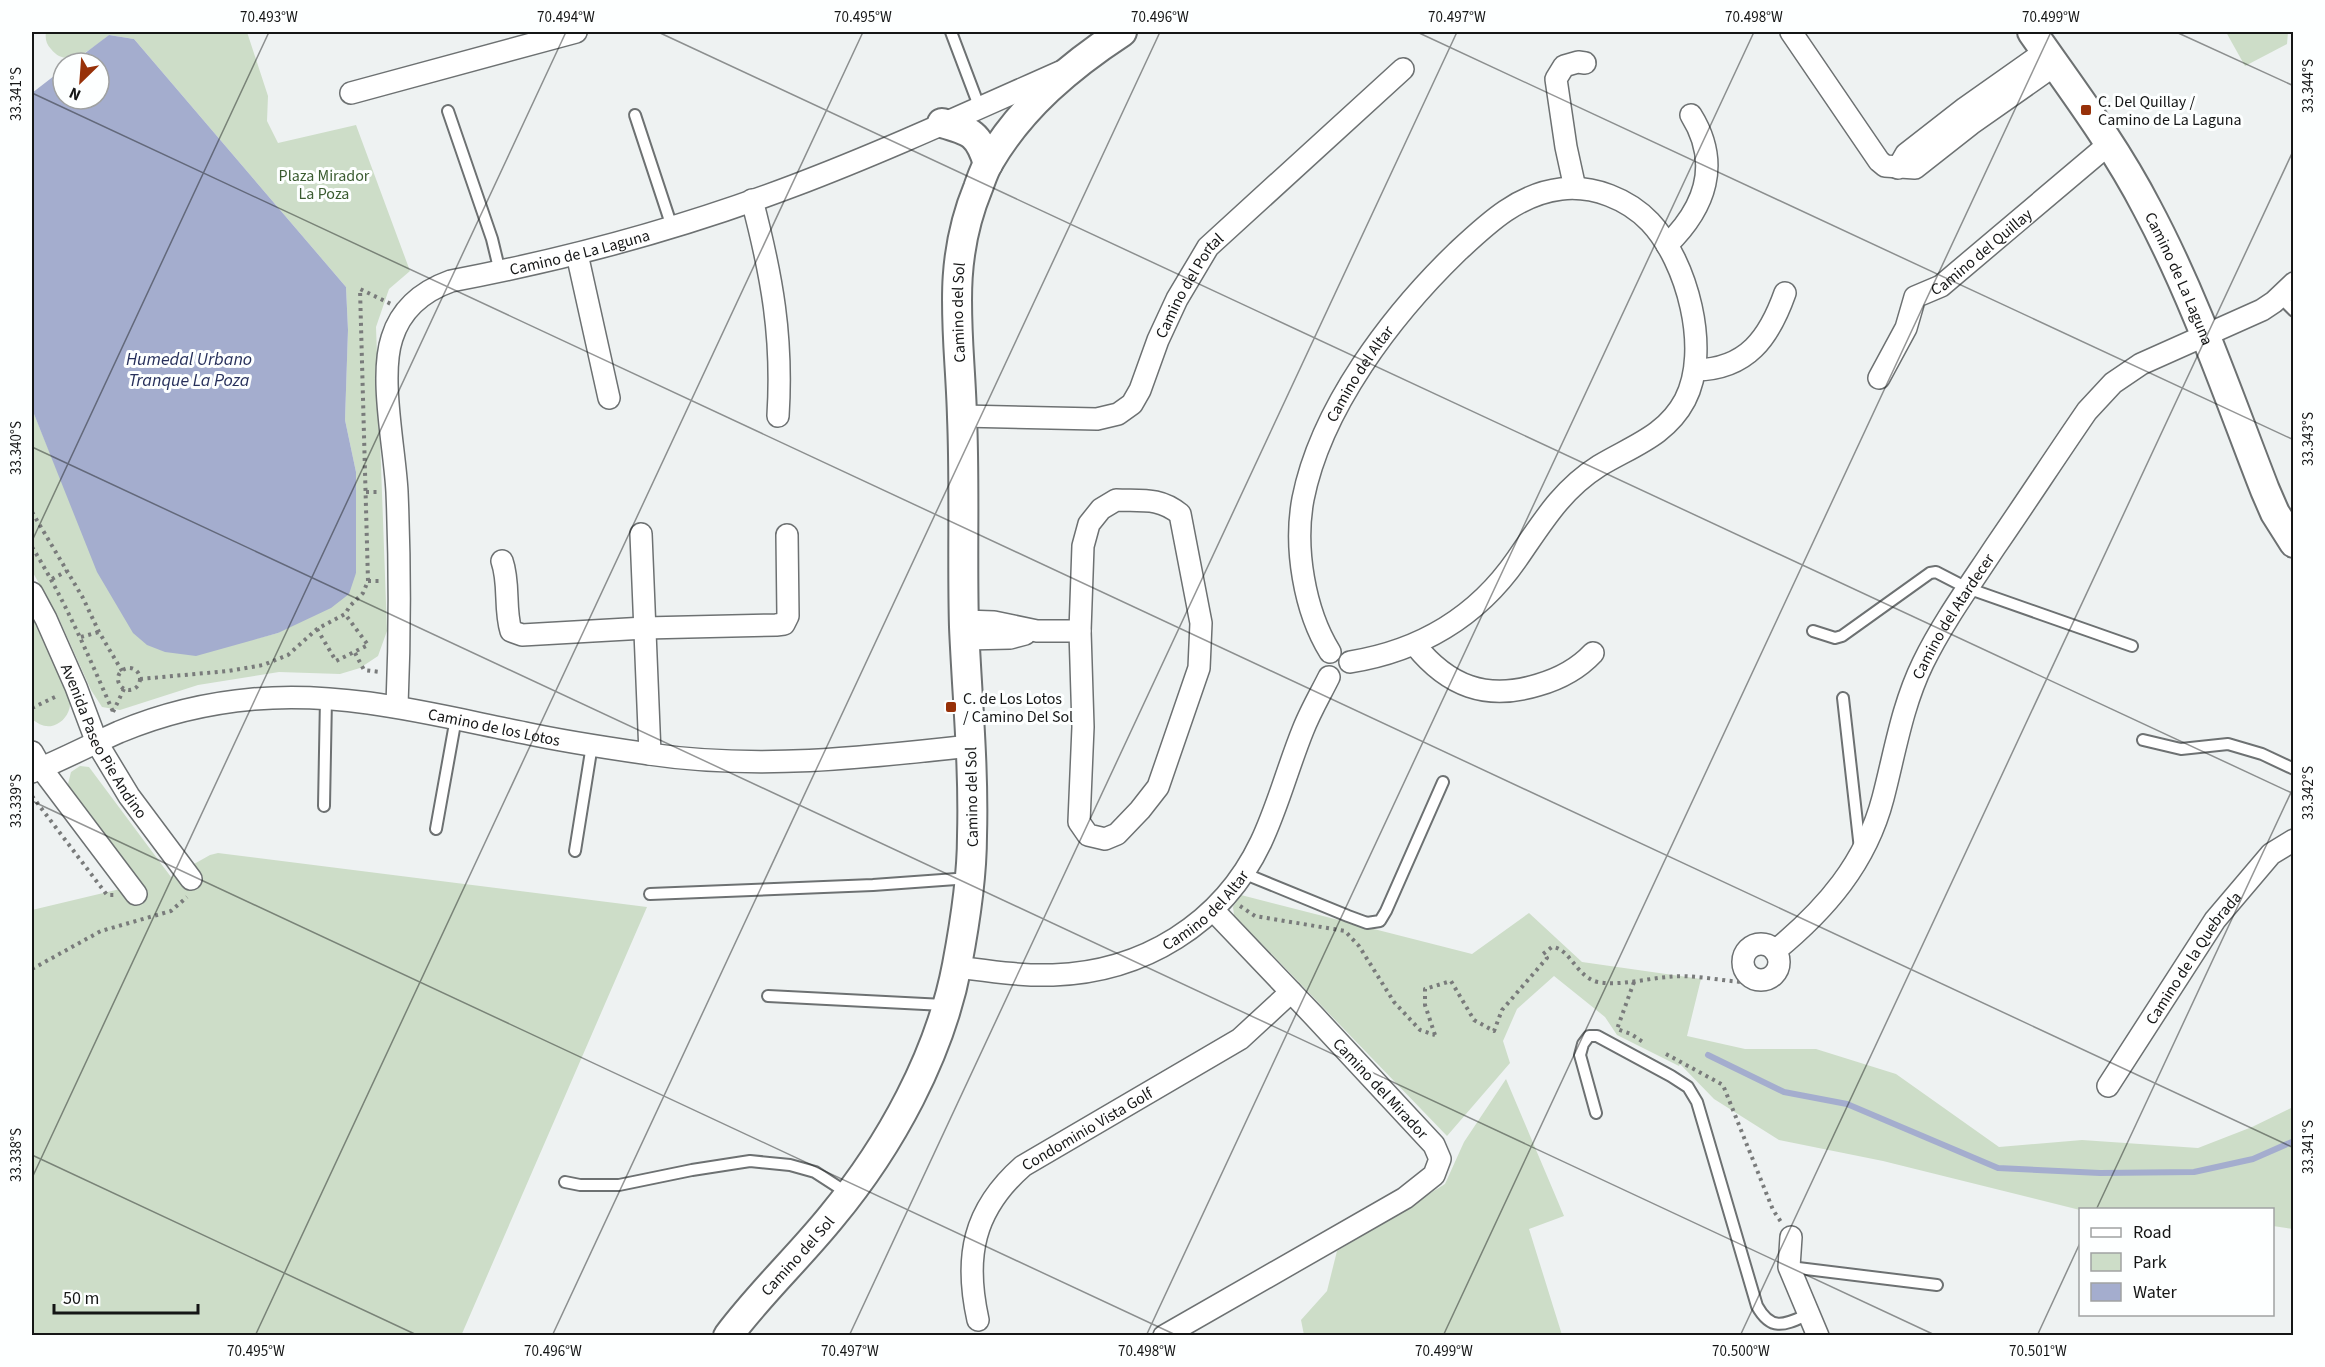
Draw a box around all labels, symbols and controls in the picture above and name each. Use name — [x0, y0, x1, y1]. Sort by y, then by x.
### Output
text: 70.493°W — [240, 7, 298, 28]
text: 70.494°W — [537, 7, 595, 28]
text: 70.495°W — [834, 7, 892, 28]
text: 70.496°W — [1131, 7, 1189, 28]
text: 70.497°W — [1428, 7, 1486, 28]
text: 70.498°W — [1725, 7, 1783, 28]
text: 70.499°W — [2022, 7, 2080, 28]
north arrow — [51, 51, 111, 111]
text: 33.344°S — [2298, 59, 2319, 113]
text: 33.341°S — [6, 67, 27, 121]
text: N — [66, 81, 85, 106]
place label: C. Del Quillay / Camino de La Laguna — [2098, 91, 2242, 131]
marker: C. Del Quillay / Camino de La Laguna — [2079, 103, 2093, 117]
park label: Plaza Mirador La Poza — [279, 165, 370, 205]
street label: Camino del Quillay — [1927, 203, 2038, 301]
street label: Camino de La Laguna — [2139, 208, 2218, 348]
street label: Camino de La Laguna — [508, 224, 652, 281]
street label: Camino del Portal — [1150, 228, 1229, 342]
street label: Camino del Sol — [947, 261, 971, 363]
street label: Camino del Altar — [1321, 321, 1399, 426]
water label: Humedal Urbano Tranque La Poza — [126, 347, 252, 393]
text: 33.343°S — [2298, 412, 2319, 466]
text: 33.340°S — [6, 421, 27, 475]
street label: Camino del Atardecer — [1907, 549, 2000, 683]
street label: Avenida Paseo Pie Andino — [55, 660, 152, 823]
place label: C. de Los Lotos / Camino Del Sol — [963, 688, 1073, 728]
marker: C. de Los Lotos / Camino Del Sol — [944, 700, 958, 714]
street label: Camino de los Lotos — [426, 703, 562, 752]
street label: Camino del Sol — [960, 747, 984, 847]
text: 33.342°S — [2298, 766, 2319, 820]
text: 33.339°S — [6, 774, 27, 828]
street label: Camino del Altar — [1158, 866, 1254, 956]
street label: Camino de la Quebrada — [2141, 887, 2247, 1029]
street label: Camino del Mirador — [1328, 1033, 1433, 1144]
street label: Condominio Vista Golf — [1018, 1082, 1158, 1176]
text: 33.341°S — [2298, 1120, 2319, 1174]
text: 33.338°S — [6, 1128, 27, 1182]
legend — [2079, 1208, 2274, 1316]
street label: Camino del Sol — [756, 1212, 840, 1301]
text: Road — [2133, 1220, 2172, 1245]
text: Park — [2133, 1250, 2167, 1275]
scale bar — [54, 1277, 198, 1315]
text: Water — [2133, 1280, 2177, 1305]
text: 50 m — [63, 1286, 99, 1311]
text: 70.495°W — [227, 1341, 285, 1362]
text: 70.496°W — [524, 1341, 582, 1362]
text: 70.497°W — [821, 1341, 879, 1362]
text: 70.498°W — [1118, 1341, 1176, 1362]
text: 70.499°W — [1415, 1341, 1473, 1362]
text: 70.500°W — [1712, 1341, 1770, 1362]
text: 70.501°W — [2009, 1341, 2067, 1362]

